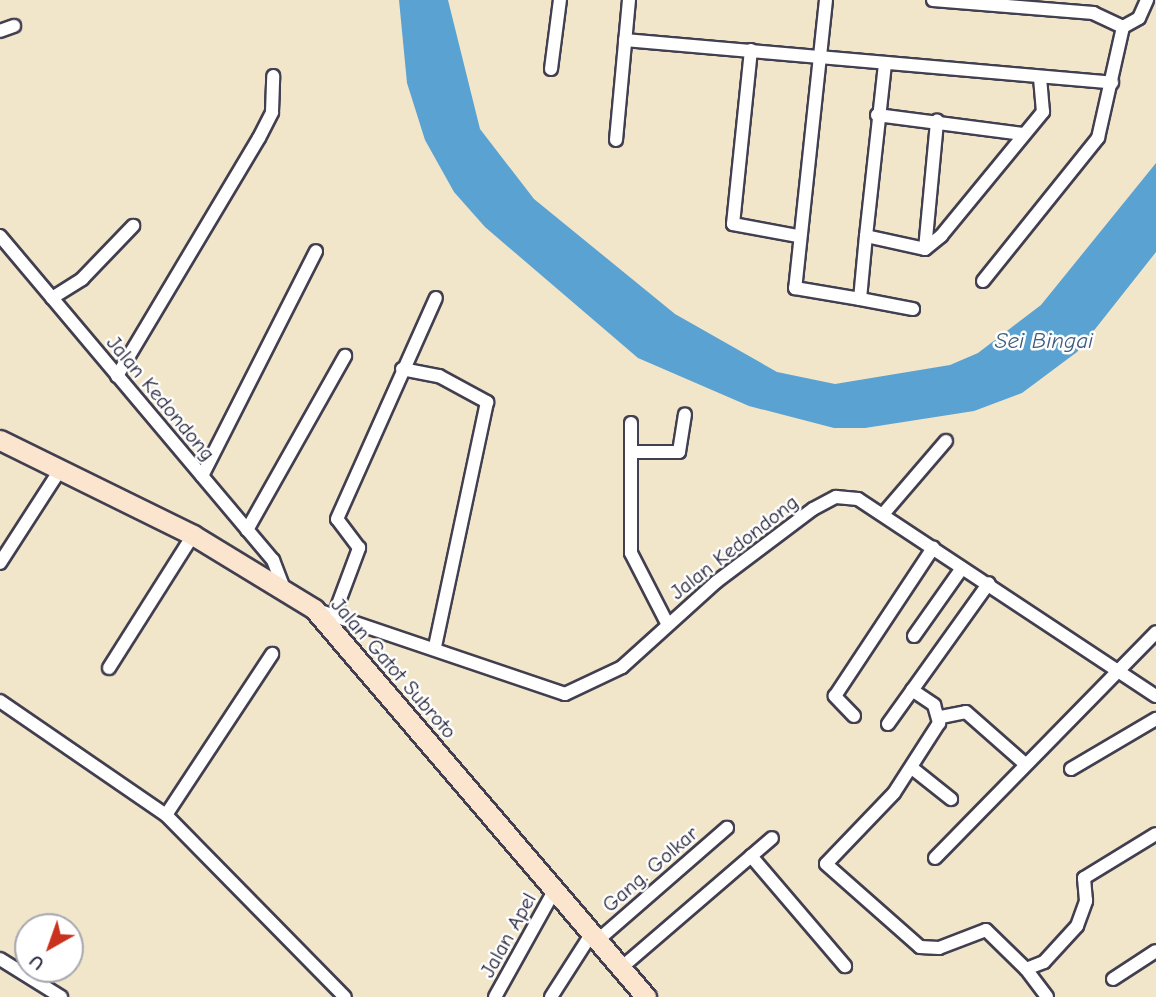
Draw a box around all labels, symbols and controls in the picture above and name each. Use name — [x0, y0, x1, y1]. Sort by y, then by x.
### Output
water label: Sei Bingai — [995, 327, 1093, 355]
street label: Jalan Kedondong — [101, 330, 221, 466]
street label: Jalan Kedondong — [665, 489, 803, 605]
street label: Jalan Gatot Subroto — [326, 592, 462, 744]
street label: Gang. Golkar — [597, 821, 703, 917]
street label: Jalan Apel — [474, 888, 542, 982]
north arrow — [14, 913, 84, 983]
text: U — [25, 950, 49, 975]

